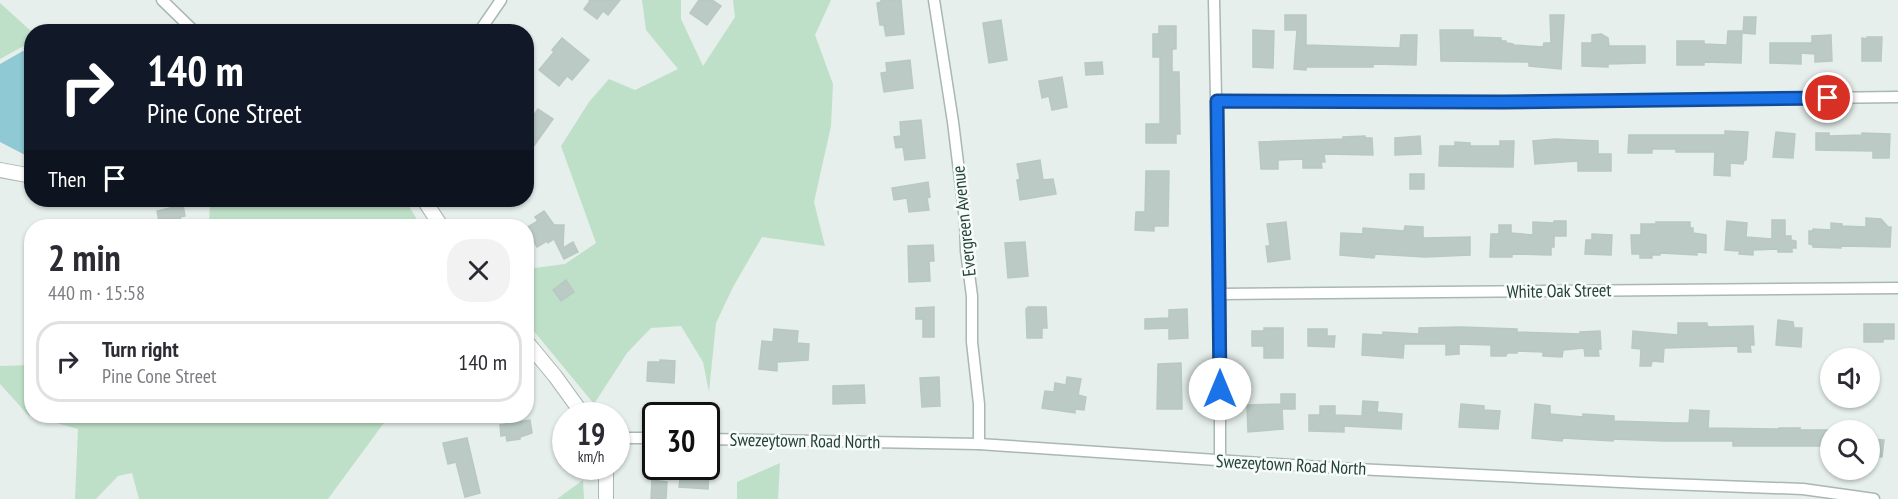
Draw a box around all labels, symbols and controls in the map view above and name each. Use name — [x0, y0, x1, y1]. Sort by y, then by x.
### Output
text: 140 m — [147, 43, 244, 98]
icon: right — [48, 48, 126, 126]
pin — [1802, 72, 1853, 123]
icon: arrive — [1811, 81, 1844, 114]
text: Pine Cone Street — [147, 96, 302, 130]
icon: arrive — [98, 162, 131, 195]
text: Then — [48, 165, 86, 193]
street label: Evergreen Avenue — [946, 165, 981, 278]
text: 2 min — [48, 234, 121, 281]
button: close — [447, 239, 510, 302]
street label: White Oak Street — [1506, 278, 1612, 303]
text: 440 m · 15:58 — [48, 280, 145, 306]
text: Turn right — [102, 335, 179, 363]
icon: right — [51, 345, 84, 378]
text: 140 m — [458, 348, 507, 376]
map controls — [1820, 348, 1880, 480]
button: sound — [1820, 348, 1880, 408]
position arrow — [1188, 357, 1252, 421]
text: Pine Cone Street — [102, 363, 217, 389]
speed limit sign: 30 — [642, 402, 720, 480]
text: 19 — [577, 414, 605, 453]
button: search — [1820, 420, 1880, 480]
street label: Swezeytown Road North — [730, 428, 880, 453]
text: km/h — [578, 447, 604, 466]
street label: Swezeytown Road North — [1215, 449, 1367, 480]

